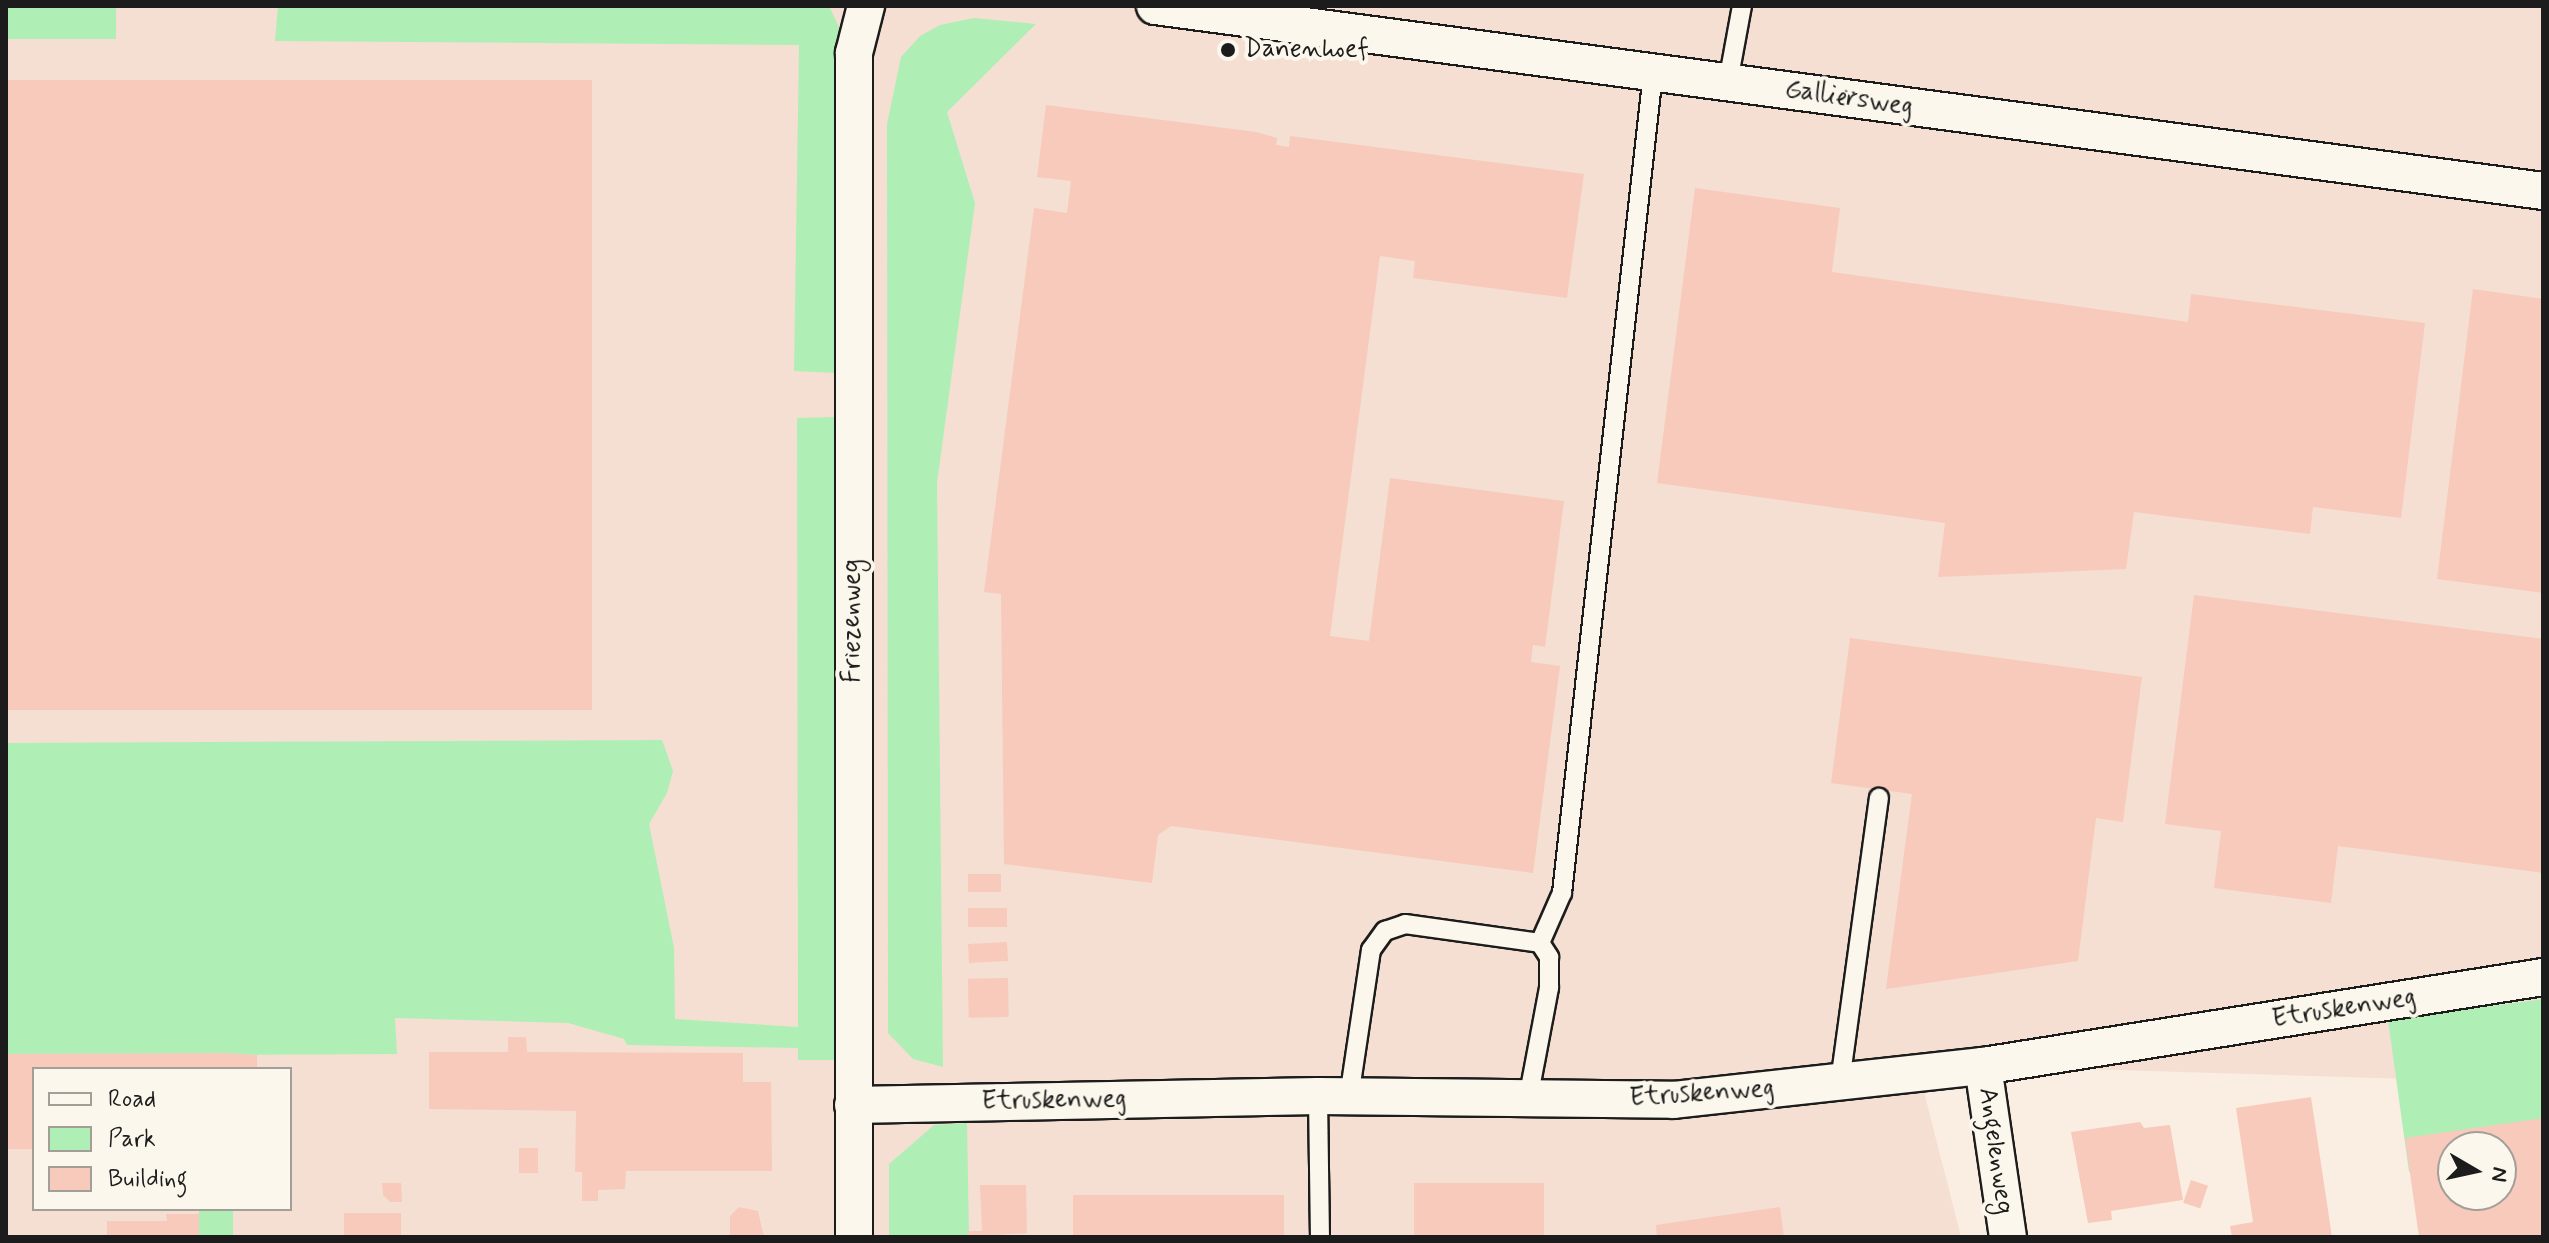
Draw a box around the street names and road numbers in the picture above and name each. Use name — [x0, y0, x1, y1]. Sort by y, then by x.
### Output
street label: Galliërsweg — [1783, 75, 1915, 123]
street label: Friezenweg — [837, 559, 869, 683]
street label: Etruskenweg — [2270, 982, 2418, 1036]
street label: Etruskenweg — [1629, 1073, 1775, 1115]
street label: Etruskenweg — [981, 1084, 1127, 1118]
street label: Angelenweg — [1971, 1086, 2019, 1216]

